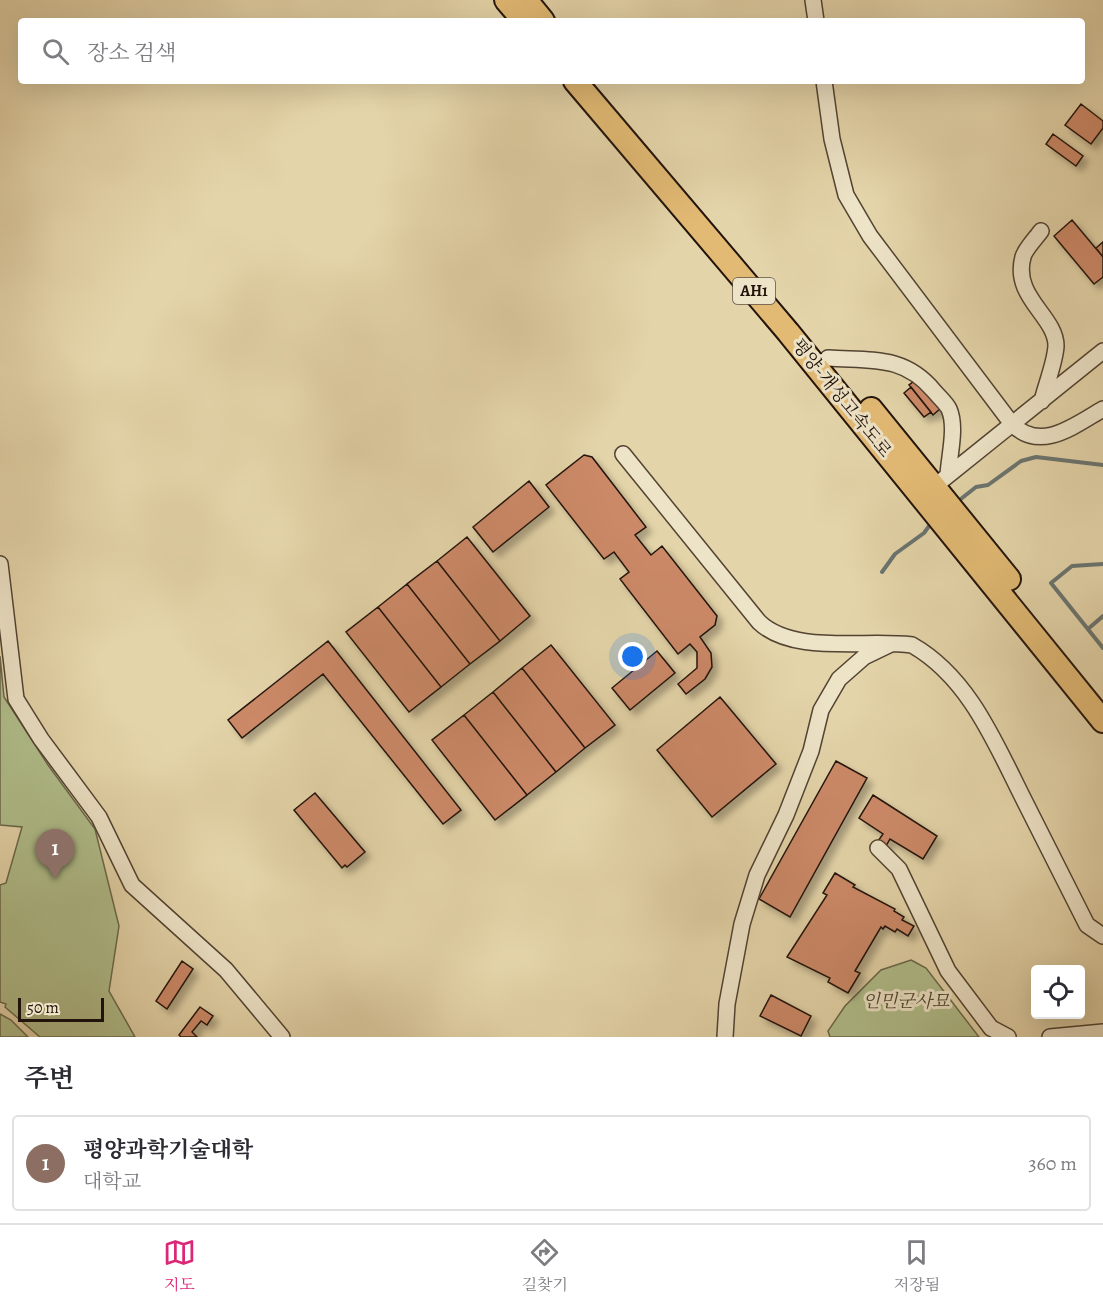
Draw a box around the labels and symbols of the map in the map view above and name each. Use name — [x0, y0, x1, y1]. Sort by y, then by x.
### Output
road number: AH1 — [733, 278, 775, 304]
street label: 평양-개성고속도로 — [787, 334, 897, 462]
your location — [618, 642, 647, 671]
pin: 1 — [36, 830, 74, 879]
park label: 인민군사묘 — [863, 989, 950, 1013]
scale bar — [18, 995, 104, 1022]

